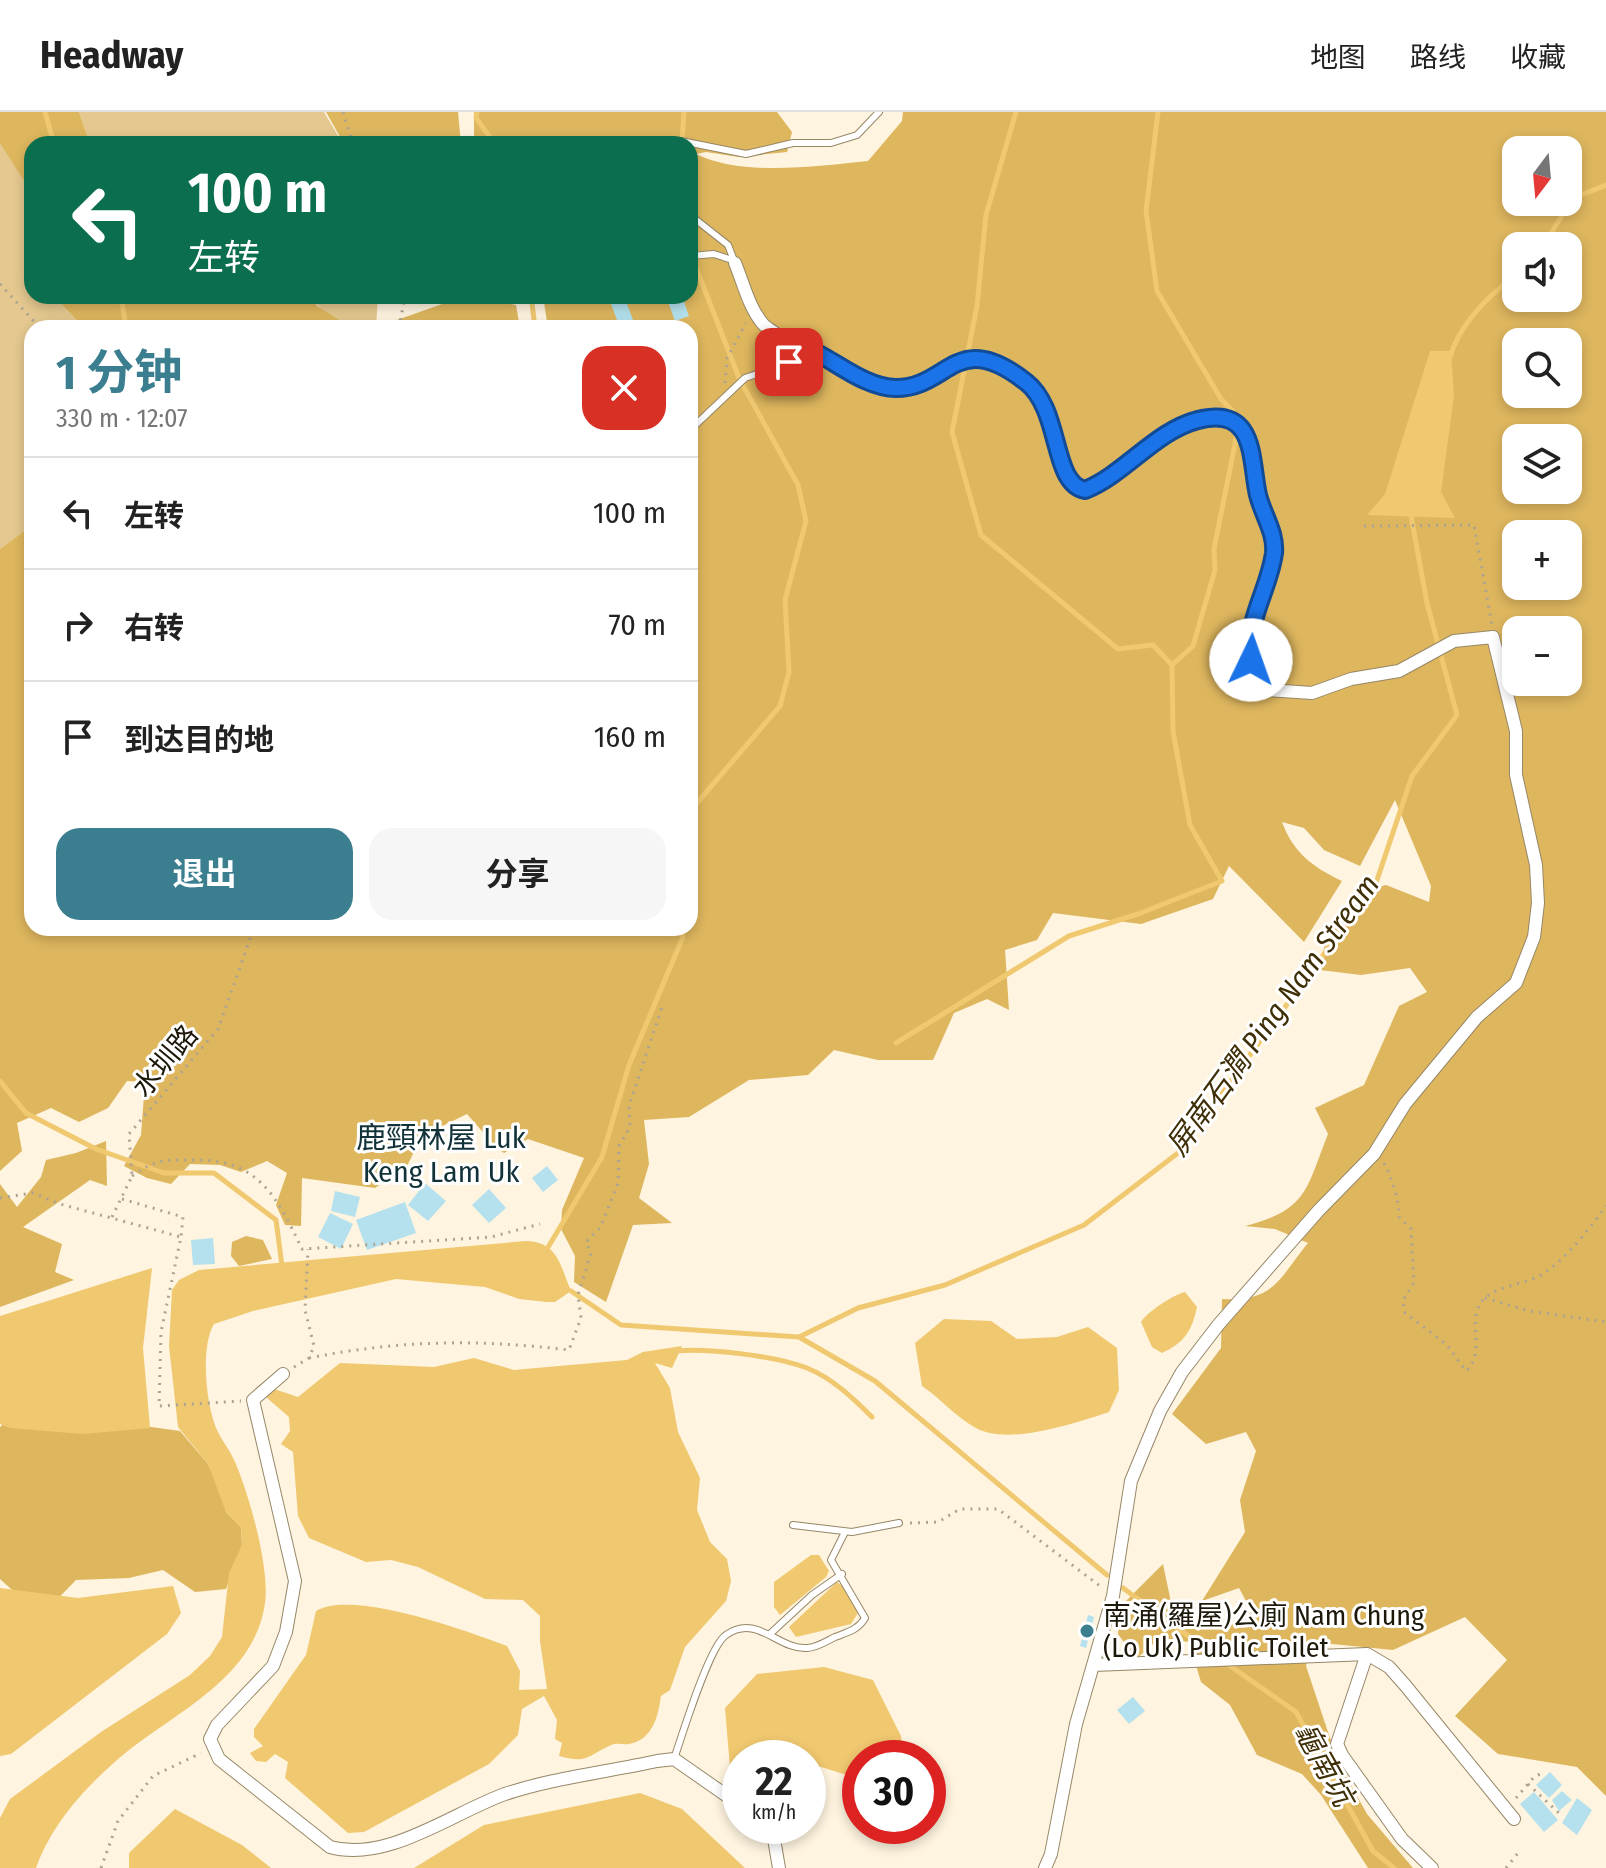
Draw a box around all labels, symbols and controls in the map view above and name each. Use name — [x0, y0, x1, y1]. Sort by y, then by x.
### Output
text: Headway — [40, 32, 183, 78]
text: 地图 — [1310, 41, 1366, 74]
text: 路线 — [1410, 41, 1466, 74]
text: 收藏 — [1510, 41, 1566, 74]
north arrow — [1502, 136, 1582, 216]
map controls — [1502, 136, 1582, 696]
text: 100 m — [188, 160, 327, 227]
icon: left — [56, 168, 160, 272]
button: sound — [1502, 232, 1582, 312]
text: 左转 — [188, 236, 260, 280]
pin — [755, 328, 823, 396]
button: search — [1502, 328, 1582, 408]
icon: arrive — [767, 340, 811, 384]
text: 1 分钟 — [56, 344, 182, 402]
button: close — [582, 346, 666, 430]
text: 330 m · 12:07 — [56, 403, 188, 434]
button: layers — [1502, 424, 1582, 504]
icon: left — [56, 491, 100, 535]
text: 100 m — [593, 495, 666, 531]
text: 左转 — [124, 498, 184, 534]
button: + — [1502, 520, 1582, 600]
icon: right — [56, 603, 100, 647]
text: 70 m — [608, 607, 666, 643]
text: 右转 — [124, 610, 184, 646]
button: − — [1502, 616, 1582, 696]
position arrow — [1209, 618, 1293, 702]
icon: arrive — [56, 715, 100, 759]
text: 160 m — [594, 719, 666, 755]
text: 到达目的地 — [124, 722, 274, 758]
button: 退出 — [56, 828, 353, 920]
button: 分享 — [369, 828, 666, 920]
water label: 屏南石澗 Ping Nam Stream — [1159, 868, 1387, 1162]
street label: 水圳路 — [125, 1018, 205, 1104]
district label: 鹿頸林屋 Luk Keng Lam Uk — [356, 1120, 526, 1190]
place label: 南涌(羅屋)公廁 Nam Chung (Lo Uk) Public Toilet — [1103, 1599, 1425, 1664]
marker: 南涌(羅屋)公廁 Nam Chung (Lo Uk) Public Toilet — [1078, 1622, 1096, 1640]
water label: 龜南坑 — [1286, 1716, 1363, 1816]
speed limit sign: 30 — [842, 1740, 946, 1844]
text: 22 — [755, 1758, 793, 1806]
text: km/h — [752, 1800, 796, 1824]

